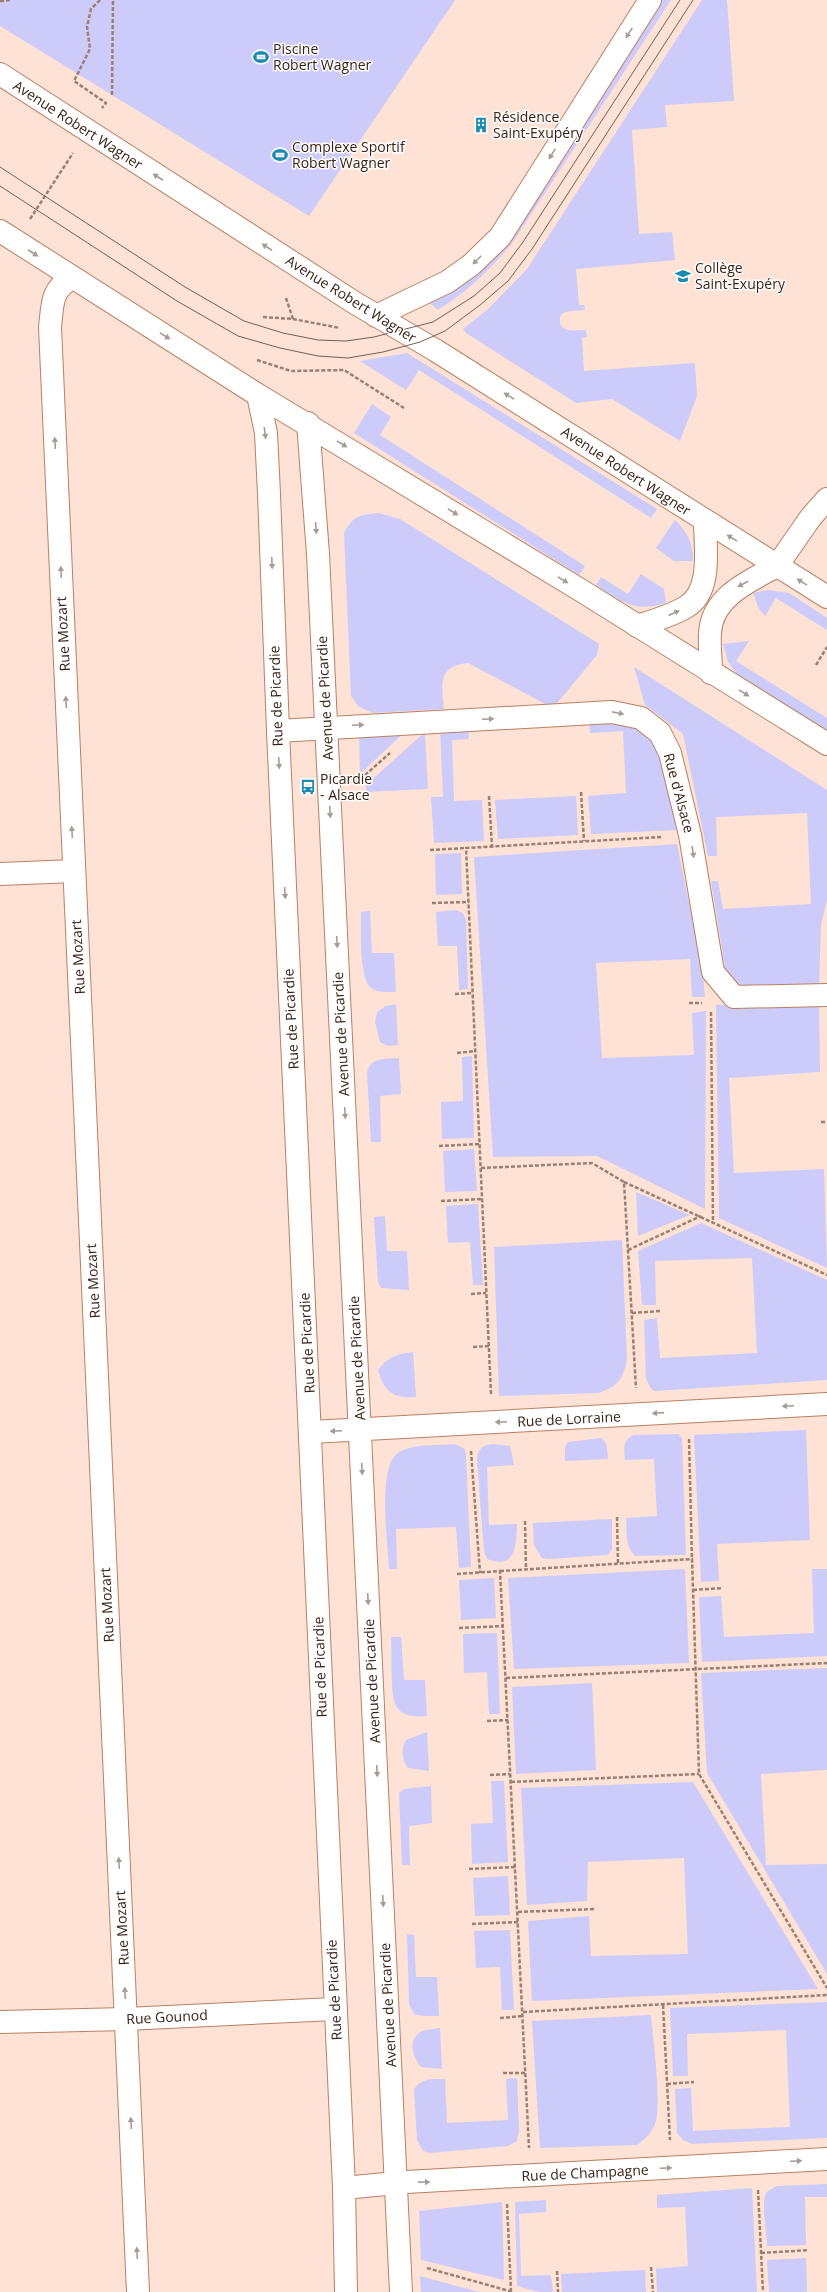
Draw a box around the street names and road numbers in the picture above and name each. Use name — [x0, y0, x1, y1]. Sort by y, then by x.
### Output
street label: Avenue Robert Wagner — [10, 76, 147, 174]
street label: Avenue Robert Wagner — [282, 251, 420, 347]
street label: Avenue Robert Wagner — [558, 422, 695, 520]
street label: Rue Mozart — [51, 596, 74, 672]
street label: Avenue de Picardie — [312, 635, 337, 761]
street label: Rue de Picardie — [264, 645, 287, 747]
street label: Rue d'Alsace — [660, 751, 699, 835]
street label: Rue Mozart — [66, 919, 89, 995]
street label: Rue de Picardie — [278, 968, 303, 1070]
street label: Avenue de Picardie — [328, 971, 353, 1097]
street label: Rue Mozart — [81, 1243, 104, 1319]
street label: Rue de Picardie — [294, 1292, 319, 1394]
street label: Avenue de Picardie — [344, 1295, 369, 1421]
street label: Rue de Lorraine — [517, 1406, 621, 1431]
street label: Rue Mozart — [95, 1567, 118, 1643]
street label: Rue de Picardie — [308, 1616, 331, 1718]
street label: Avenue de Picardie — [359, 1618, 384, 1744]
street label: Rue Mozart — [110, 1890, 133, 1966]
street label: Rue de Picardie — [321, 1939, 346, 2041]
street label: Avenue de Picardie — [375, 1942, 400, 2068]
street label: Rue Gounod — [126, 2005, 208, 2028]
street label: Rue de Champagne — [521, 2160, 649, 2185]

